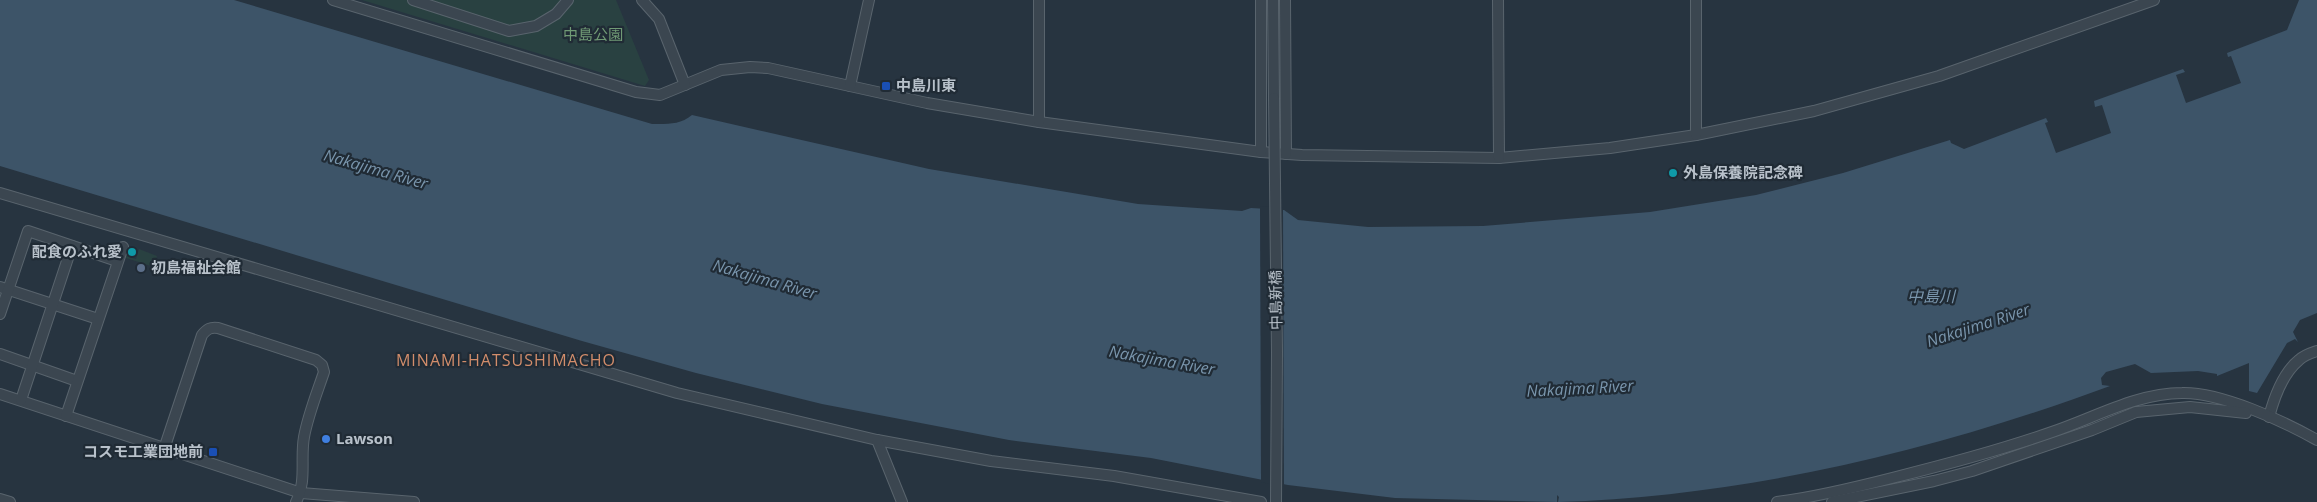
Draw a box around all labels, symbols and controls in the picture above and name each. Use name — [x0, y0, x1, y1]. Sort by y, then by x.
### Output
park label: 中島公園 — [563, 24, 623, 44]
place label: 中島川東 — [896, 75, 956, 95]
marker: 中島川東 — [880, 80, 892, 92]
water label: Nakajima River — [321, 144, 431, 195]
place label: 外島保養院記念碑 — [1683, 162, 1803, 182]
marker: 外島保養院記念碑 — [1667, 167, 1679, 179]
place label: 配食のふれ愛 — [32, 241, 122, 261]
marker: 配食のふれ愛 — [126, 246, 138, 258]
water label: Nakajima River — [710, 254, 820, 305]
place label: 初島福祉会館 — [151, 257, 241, 277]
marker: 初島福祉会館 — [135, 262, 147, 274]
street label: 中島新橋 — [1264, 270, 1286, 330]
water label: 中島川 — [1907, 285, 1957, 307]
water label: Nakajima River — [1924, 298, 2033, 352]
water label: Nakajima River — [1107, 340, 1217, 380]
district label: MINAMI-HATSUSHIMACHO — [396, 349, 616, 371]
water label: Nakajima River — [1526, 374, 1635, 402]
place label: Lawson — [336, 428, 393, 448]
marker: Lawson — [320, 433, 332, 445]
place label: コスモ工業団地前 — [83, 441, 203, 461]
marker: コスモ工業団地前 — [207, 446, 219, 458]

